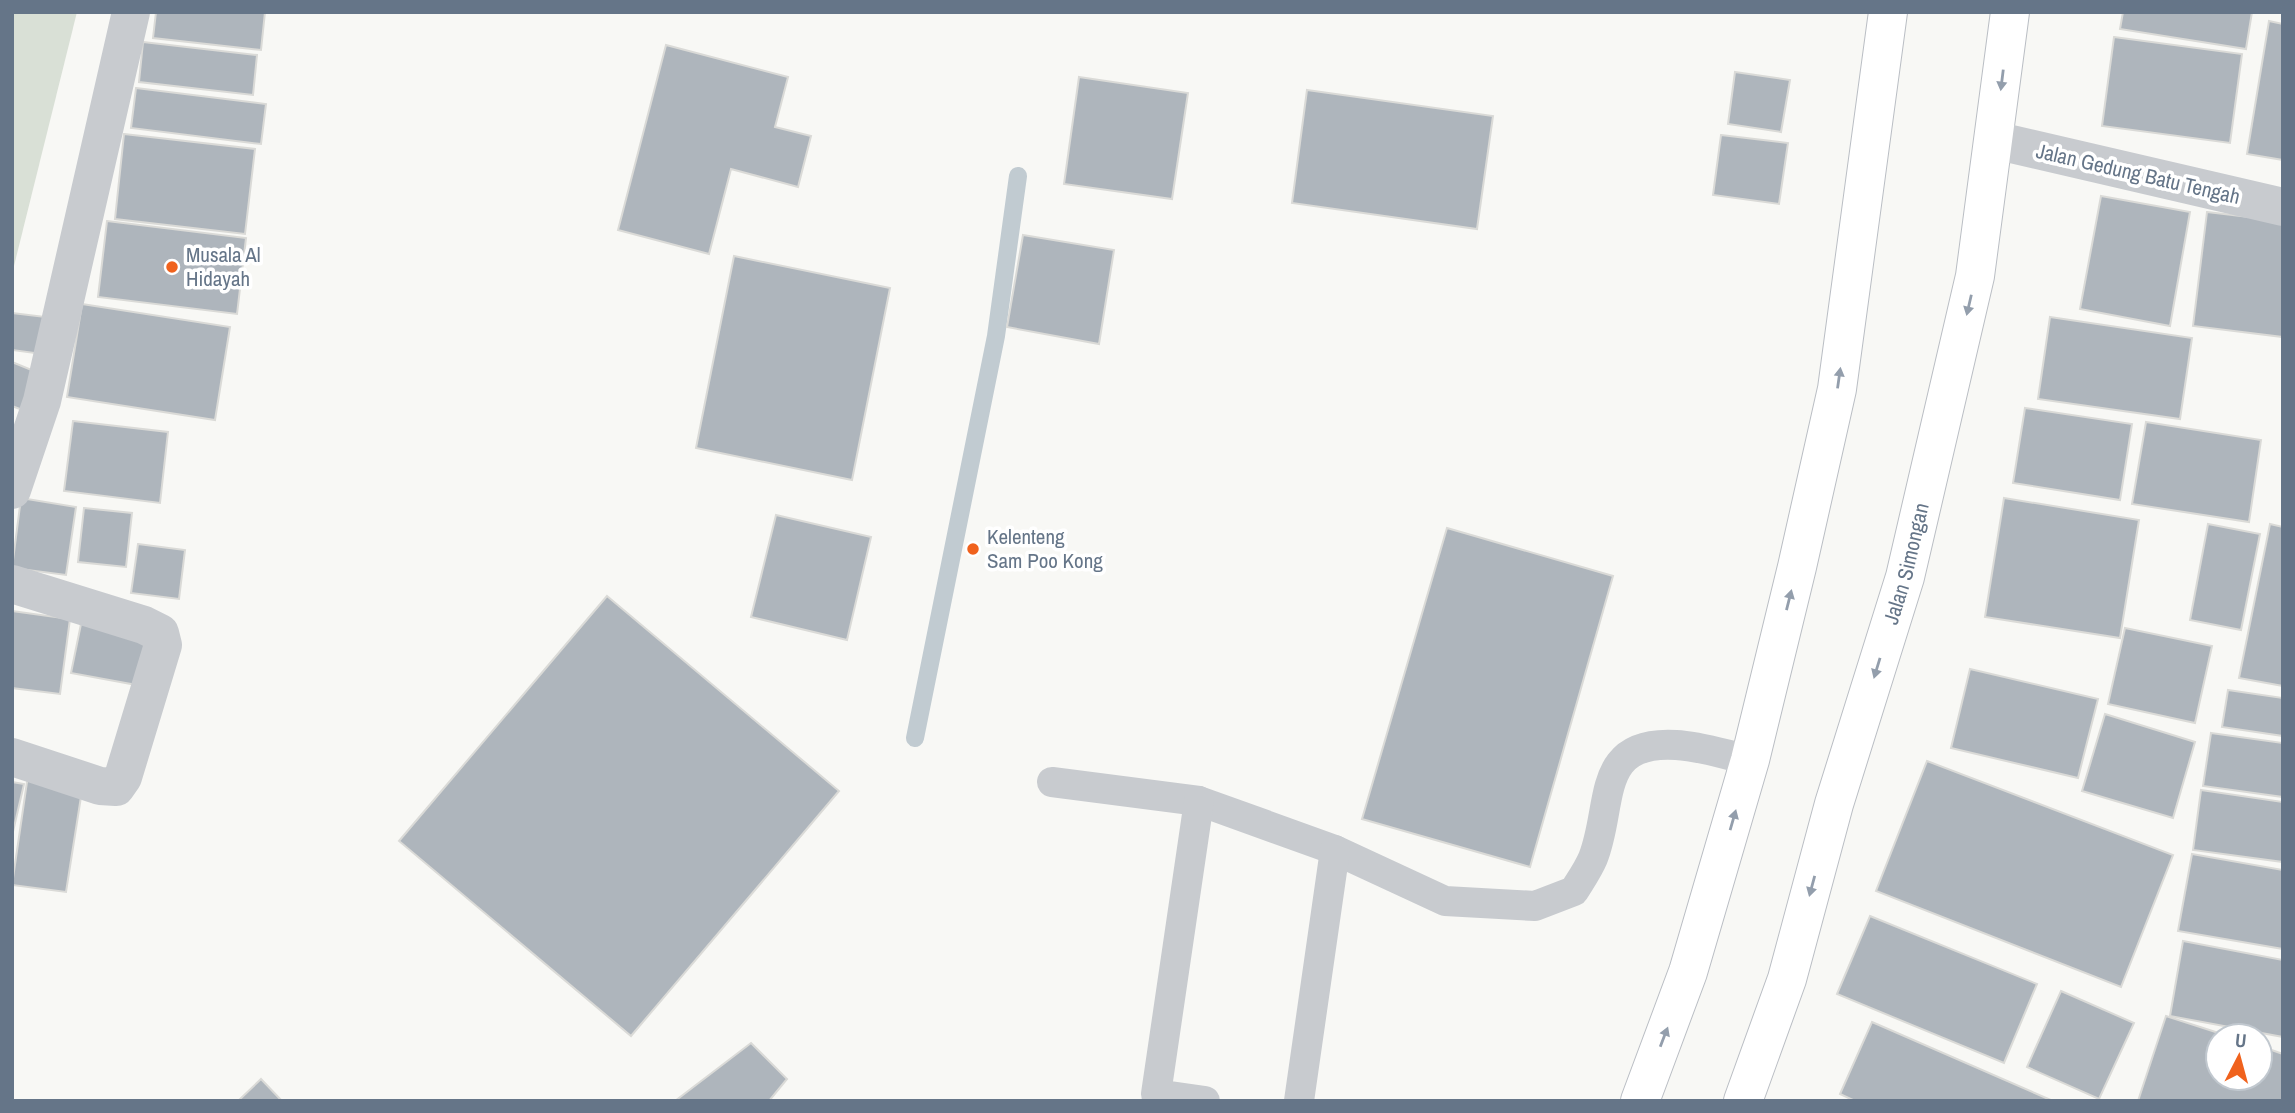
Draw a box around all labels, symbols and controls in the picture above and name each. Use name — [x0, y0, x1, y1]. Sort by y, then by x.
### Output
one-way arrow — [1996, 69, 2007, 91]
street label: Jalan Gedung Batu Tengah — [2033, 136, 2243, 211]
place label: Musala Al Hidayah — [186, 240, 261, 293]
marker: Musala Al Hidayah — [164, 259, 180, 275]
one-way arrow — [1963, 294, 1974, 316]
one-way arrow — [1833, 367, 1844, 389]
street label: Jalan Simongan — [1876, 500, 1936, 628]
place label: Kelenteng Sam Poo Kong — [987, 522, 1103, 575]
marker: Kelenteng Sam Poo Kong — [965, 541, 981, 557]
one-way arrow — [1784, 589, 1795, 611]
one-way arrow — [1871, 657, 1881, 678]
one-way arrow — [1728, 809, 1738, 830]
one-way arrow — [1806, 875, 1817, 897]
north arrow — [2204, 1022, 2274, 1092]
one-way arrow — [1659, 1026, 1670, 1047]
text: U — [2234, 1027, 2248, 1054]

